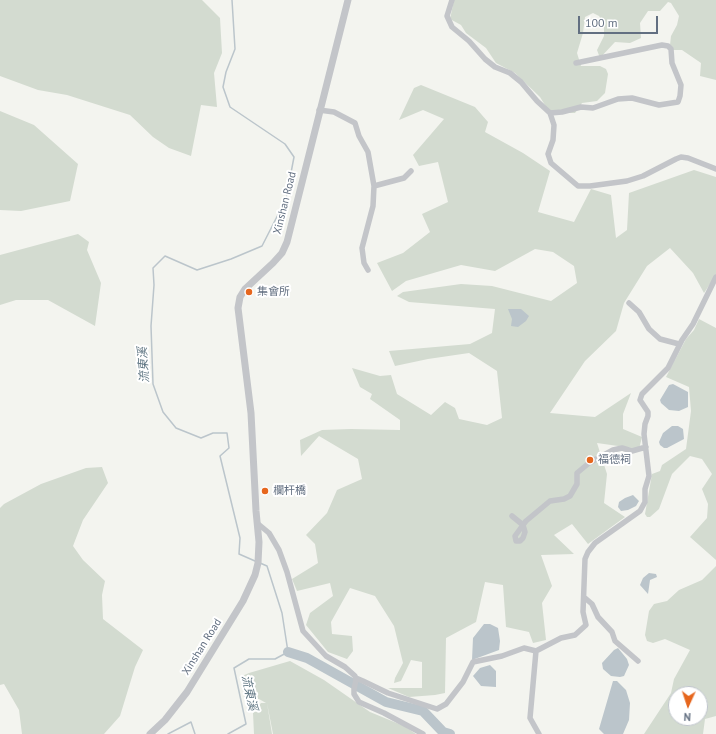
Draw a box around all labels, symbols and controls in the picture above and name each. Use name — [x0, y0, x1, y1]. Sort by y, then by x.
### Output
scale bar — [580, 8, 660, 34]
text: 100 m — [585, 15, 618, 30]
street label: Xinshan Road — [271, 170, 299, 236]
place label: 集會所 — [257, 285, 290, 299]
marker: 集會所 — [244, 287, 254, 297]
water label: 流東溪 — [136, 347, 152, 383]
place label: 福德祠 — [598, 453, 631, 467]
marker: 福德祠 — [585, 455, 595, 465]
place label: 欄杆橋 — [273, 484, 306, 498]
marker: 欄杆橋 — [260, 486, 270, 496]
street label: Xinshan Road — [179, 616, 225, 678]
water label: 流東溪 — [238, 674, 260, 712]
north arrow — [668, 686, 708, 726]
text: N — [683, 710, 691, 724]

